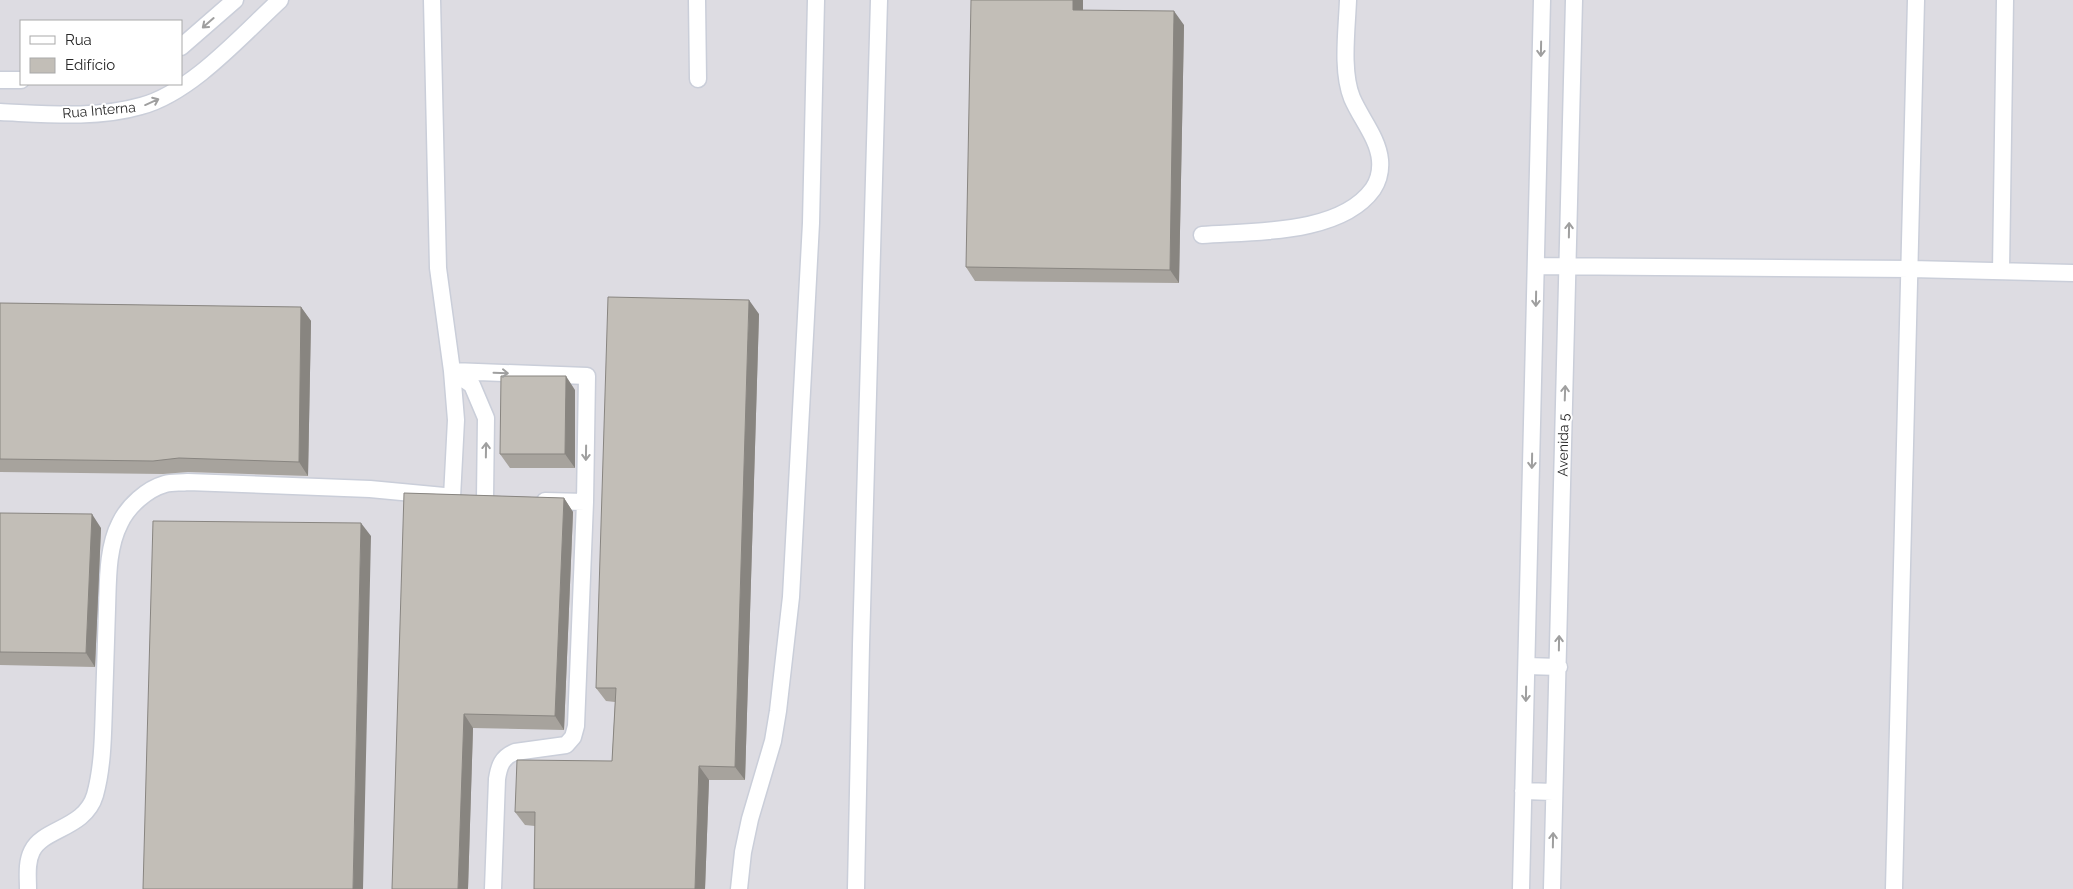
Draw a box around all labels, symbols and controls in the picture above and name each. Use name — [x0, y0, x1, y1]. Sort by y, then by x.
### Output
one-way arrow — [202, 18, 215, 29]
legend — [20, 20, 182, 85]
text: Rua — [65, 31, 92, 49]
one-way arrow — [1536, 40, 1546, 56]
text: Edifício — [65, 56, 115, 74]
one-way arrow — [144, 96, 159, 106]
street label: Rua Interna — [62, 99, 136, 121]
one-way arrow — [1564, 223, 1574, 239]
one-way arrow — [1531, 290, 1541, 306]
one-way arrow — [493, 368, 509, 377]
one-way arrow — [1560, 385, 1569, 401]
street label: Avenida 5 — [1554, 413, 1572, 477]
one-way arrow — [481, 442, 491, 458]
one-way arrow — [581, 444, 591, 460]
one-way arrow — [1527, 452, 1537, 469]
one-way arrow — [1554, 635, 1564, 652]
one-way arrow — [1521, 685, 1531, 701]
one-way arrow — [1548, 833, 1558, 849]

